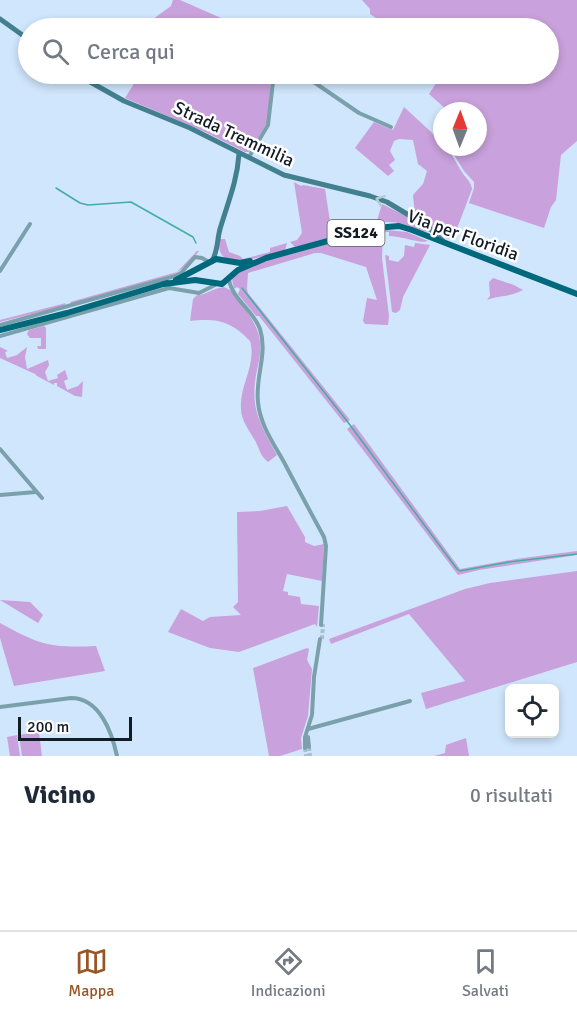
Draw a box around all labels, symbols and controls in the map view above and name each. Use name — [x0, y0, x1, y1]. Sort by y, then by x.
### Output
search box — [18, 18, 559, 84]
icon: search — [39, 35, 72, 68]
text: Cerca qui — [87, 38, 175, 65]
street label: Strada Tremmilia — [170, 96, 298, 172]
north arrow — [433, 102, 487, 156]
one-way arrow — [375, 195, 386, 207]
street label: Via per Floridia — [404, 205, 522, 265]
road number: SS124 — [328, 220, 385, 246]
map controls — [505, 684, 559, 738]
button: locate — [505, 684, 559, 738]
scale bar — [18, 714, 132, 742]
text: 200 m — [27, 717, 69, 737]
text: Vicino — [24, 779, 96, 811]
text: 0 risultati — [470, 783, 553, 808]
tab: Mappa — [68, 945, 114, 1001]
tab: Indicazioni — [251, 945, 326, 1001]
tab: Salvati — [462, 945, 509, 1001]

